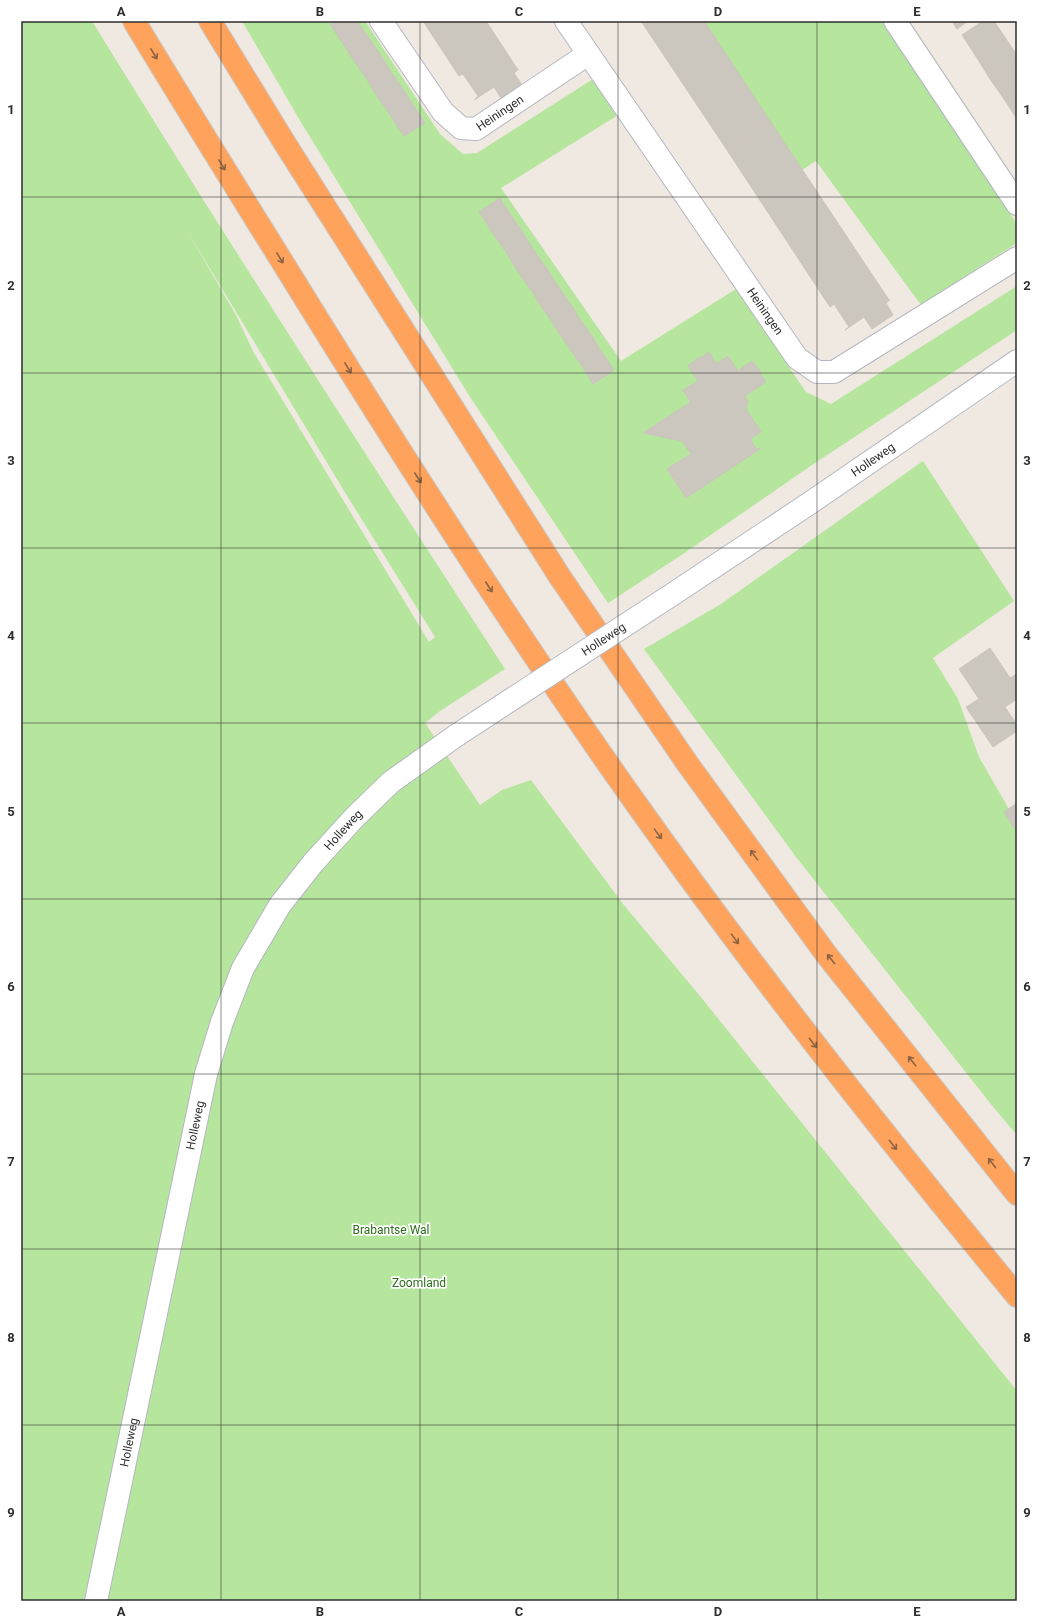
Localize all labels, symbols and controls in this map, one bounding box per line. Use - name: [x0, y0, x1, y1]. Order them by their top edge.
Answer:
- text: A: [117, 4, 126, 19]
- text: B: [316, 4, 324, 19]
- text: C: [515, 4, 524, 19]
- text: D: [714, 4, 722, 19]
- text: E: [913, 4, 921, 19]
- one-way arrow: [150, 48, 158, 60]
- street label: Heiningen: [474, 92, 526, 134]
- text: 1: [7, 102, 15, 117]
- text: 1: [1023, 102, 1031, 117]
- one-way arrow: [218, 159, 226, 170]
- one-way arrow: [275, 252, 284, 263]
- text: 2: [7, 278, 15, 293]
- text: 2: [1023, 278, 1031, 293]
- street label: Heiningen: [744, 285, 786, 337]
- one-way arrow: [345, 362, 353, 374]
- street label: Holleweg: [849, 440, 898, 480]
- text: 3: [7, 453, 15, 468]
- text: 3: [1023, 453, 1031, 468]
- one-way arrow: [414, 472, 422, 483]
- one-way arrow: [485, 581, 493, 593]
- street label: Holleweg: [579, 620, 628, 659]
- text: 4: [7, 628, 15, 643]
- text: 4: [1023, 628, 1031, 643]
- text: 5: [7, 804, 15, 819]
- text: 5: [1023, 804, 1031, 819]
- street label: Holleweg: [321, 807, 365, 853]
- one-way arrow: [654, 828, 662, 839]
- one-way arrow: [750, 849, 758, 860]
- one-way arrow: [731, 933, 739, 944]
- one-way arrow: [827, 954, 835, 965]
- text: 6: [7, 979, 15, 994]
- text: 6: [1023, 979, 1031, 994]
- one-way arrow: [809, 1037, 817, 1048]
- one-way arrow: [907, 1056, 916, 1067]
- street label: Holleweg: [183, 1099, 207, 1151]
- one-way arrow: [889, 1139, 898, 1150]
- text: 7: [7, 1154, 15, 1169]
- text: 7: [1023, 1154, 1031, 1169]
- one-way arrow: [988, 1158, 997, 1169]
- park label: Brabantse Wal: [352, 1223, 430, 1237]
- park label: Zoomland: [392, 1276, 446, 1290]
- text: 8: [7, 1330, 15, 1345]
- text: 8: [1023, 1330, 1031, 1345]
- street label: Holleweg: [117, 1417, 141, 1468]
- text: 9: [7, 1505, 15, 1520]
- text: 9: [1023, 1505, 1031, 1520]
- text: A: [117, 1604, 126, 1619]
- text: B: [316, 1604, 324, 1619]
- text: C: [515, 1604, 524, 1619]
- text: D: [714, 1604, 722, 1619]
- text: E: [913, 1604, 921, 1619]

